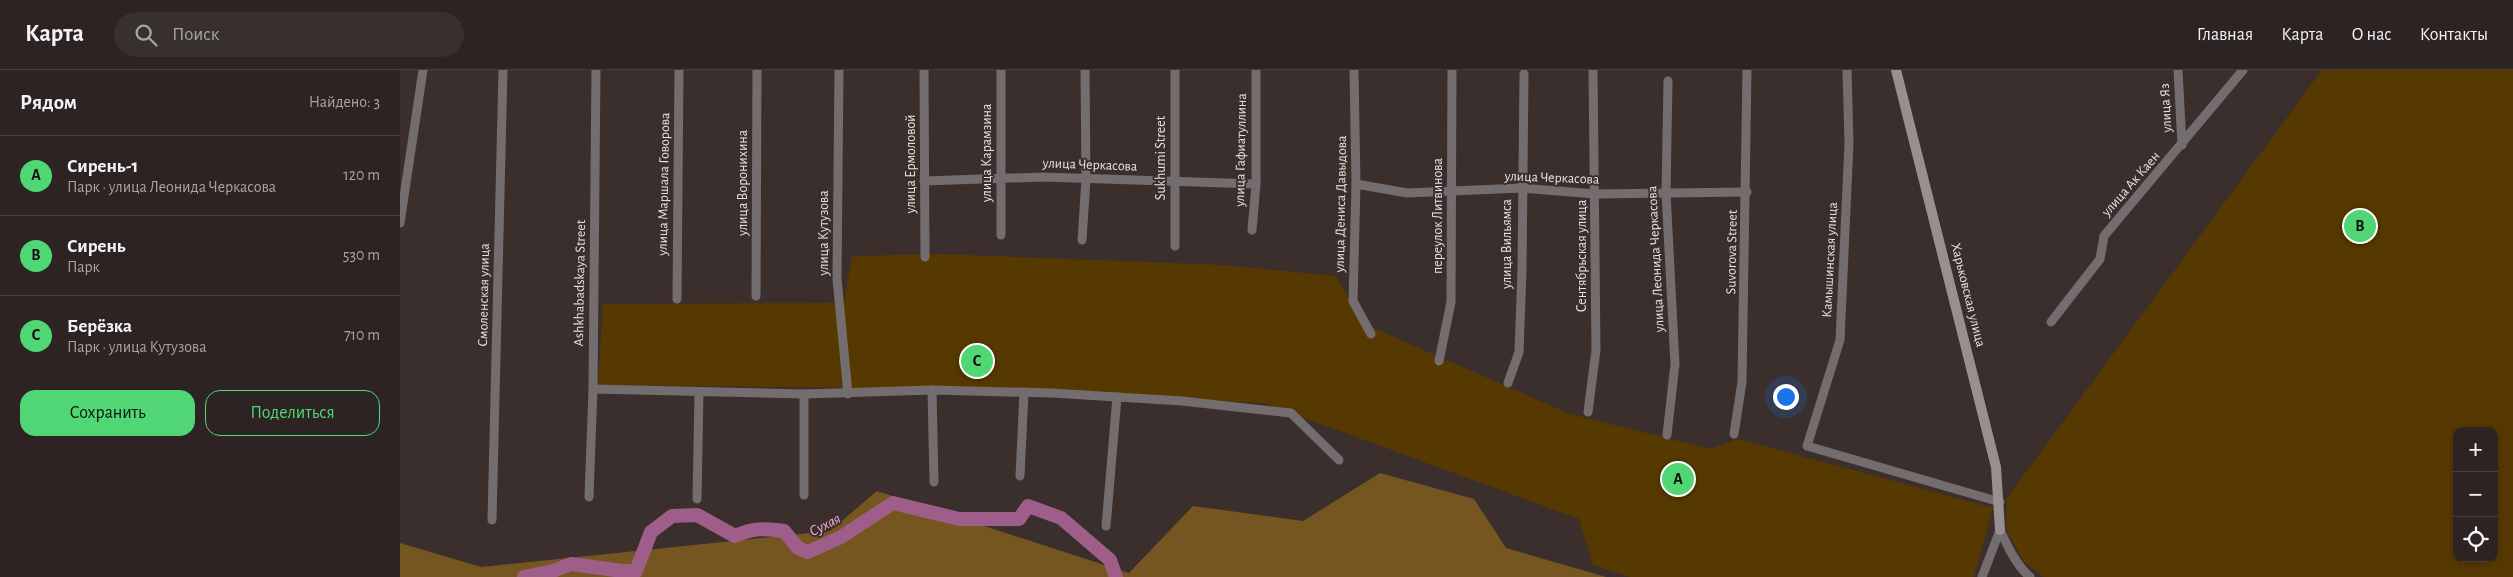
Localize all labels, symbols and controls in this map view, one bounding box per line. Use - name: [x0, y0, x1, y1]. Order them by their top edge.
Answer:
- search box: [114, 12, 464, 57]
- icon: search: [132, 21, 160, 49]
- text: Карта: [25, 22, 84, 46]
- text: Поиск: [172, 25, 219, 44]
- text: Главная: [2197, 26, 2253, 44]
- text: Карта: [2281, 26, 2323, 44]
- text: О нас: [2351, 26, 2392, 44]
- text: Контакты: [2420, 26, 2488, 44]
- street label: улица Яз: [2158, 83, 2174, 134]
- text: Рядом: [20, 92, 77, 113]
- street label: улица Гафиатуллина: [1233, 92, 1249, 208]
- text: Найдено: 3: [309, 94, 380, 110]
- street label: улица Карамзина: [980, 103, 994, 203]
- street label: улица Маршала Говорова: [656, 112, 672, 257]
- street label: улица Ермоловой: [904, 115, 918, 214]
- street label: Sukhumi Street: [1154, 115, 1168, 200]
- street label: улица Воронихина: [736, 129, 750, 237]
- street label: улица Дениса Давыдова: [1333, 135, 1349, 274]
- street label: улица Ак Каен: [2099, 149, 2163, 220]
- street label: улица Черкасова: [1041, 156, 1138, 174]
- text: Сирень-1: [67, 157, 138, 176]
- street label: переулок Литвинова: [1431, 157, 1445, 274]
- text: A: [31, 167, 41, 183]
- text: 120 m: [343, 167, 380, 183]
- street label: улица Черкасова: [1503, 169, 1600, 187]
- text: Парк · улица Леонида Черкасова: [67, 179, 276, 195]
- street label: улица Леонида Черкасова: [1645, 185, 1667, 333]
- street label: улица Кутузова: [817, 190, 831, 277]
- street label: улица Вильямса: [1500, 198, 1514, 290]
- street label: Сентябрьская улица: [1575, 199, 1589, 312]
- street label: Камышинская улица: [1820, 201, 1840, 318]
- pin: B: [2344, 207, 2376, 245]
- street label: Suvorova Street: [1724, 209, 1740, 294]
- street label: Ashkhabadskaya Street: [572, 219, 588, 346]
- text: Сирень: [67, 237, 126, 256]
- street label: Харьковская улица: [1948, 241, 1988, 349]
- street label: Смоленская улица: [476, 243, 492, 347]
- text: B: [31, 247, 41, 263]
- text: 530 m: [343, 247, 380, 263]
- text: Парк: [67, 259, 100, 275]
- text: Берёзка: [67, 317, 132, 336]
- text: C: [32, 327, 40, 343]
- text: 710 m: [344, 327, 380, 343]
- text: Парк · улица Кутузова: [67, 339, 207, 355]
- pin: C: [961, 342, 993, 380]
- your location: [1773, 384, 1799, 410]
- button: Сохранить: [20, 390, 195, 436]
- button: Поделиться: [205, 390, 380, 436]
- map controls: [2453, 427, 2498, 562]
- button: +: [2453, 427, 2498, 472]
- pin: A: [1662, 460, 1694, 498]
- button: −: [2453, 472, 2498, 517]
- water label: Сухая: [807, 511, 843, 539]
- button: locate: [2453, 517, 2498, 562]

